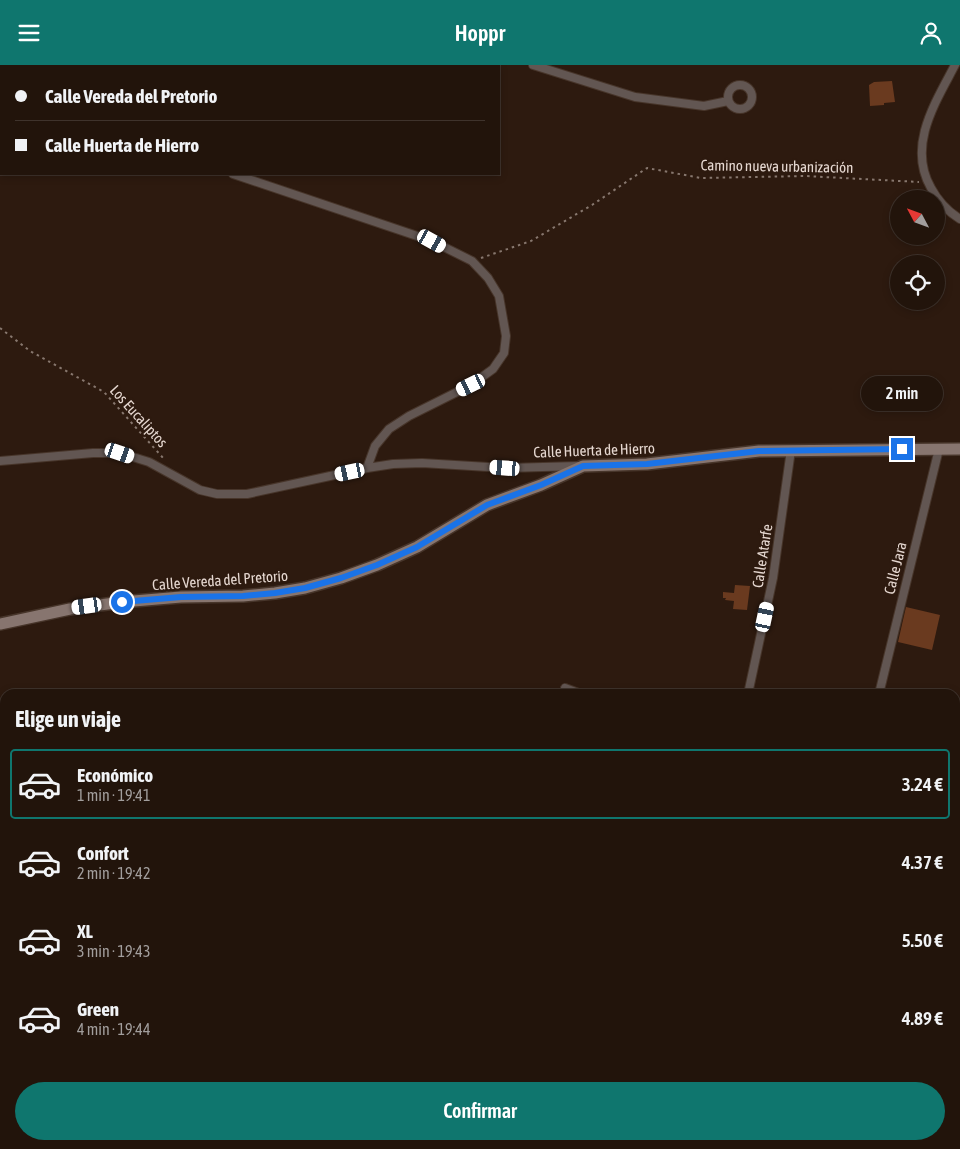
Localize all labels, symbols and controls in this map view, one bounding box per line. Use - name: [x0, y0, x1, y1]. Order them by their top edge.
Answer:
- icon: menu: [15, 19, 43, 47]
- icon: person: [917, 19, 945, 47]
- text: Hoppr: [455, 20, 505, 46]
- text: Calle Vereda del Pretorio: [45, 85, 217, 107]
- text: Calle Huerta de Hierro: [45, 134, 199, 156]
- street label: Camino nueva urbanización: [700, 156, 854, 176]
- north arrow: [890, 190, 945, 245]
- map controls: [890, 190, 945, 310]
- car: [415, 227, 448, 255]
- button: locate: [890, 255, 945, 310]
- car: [454, 372, 487, 398]
- callout: 2 min: [861, 377, 943, 411]
- street label: Los Eucaliptos: [107, 382, 171, 450]
- text: 2 min: [886, 384, 918, 402]
- route end: [891, 438, 913, 460]
- street label: Calle Huerta de Hierro: [533, 439, 655, 461]
- car: [103, 441, 136, 465]
- car: [489, 459, 520, 477]
- car: [333, 462, 366, 482]
- street label: Calle Atarfe: [749, 523, 775, 589]
- street label: Calle Jara: [880, 540, 910, 596]
- street label: Calle Vereda del Pretorio: [152, 567, 288, 593]
- route start: [111, 591, 133, 613]
- car: [71, 596, 102, 616]
- car: [754, 601, 775, 633]
- text: Elige un viaje: [15, 706, 121, 732]
- icon: car: [17, 762, 62, 807]
- text: Económico: [77, 764, 153, 786]
- text: 3.24 €: [902, 773, 943, 795]
- text: 1 min · 19:41: [77, 786, 150, 804]
- icon: car: [17, 840, 62, 885]
- text: Confort: [77, 842, 129, 864]
- text: 4.37 €: [902, 851, 943, 873]
- text: 2 min · 19:42: [77, 864, 150, 882]
- icon: car: [17, 918, 62, 963]
- text: XL: [77, 920, 93, 942]
- text: 5.50 €: [902, 929, 943, 951]
- text: 3 min · 19:43: [77, 942, 150, 960]
- icon: car: [17, 996, 62, 1041]
- text: Green: [77, 998, 119, 1020]
- text: 4.89 €: [902, 1007, 943, 1029]
- text: 4 min · 19:44: [77, 1020, 150, 1038]
- button: Confirmar: [15, 1082, 945, 1140]

